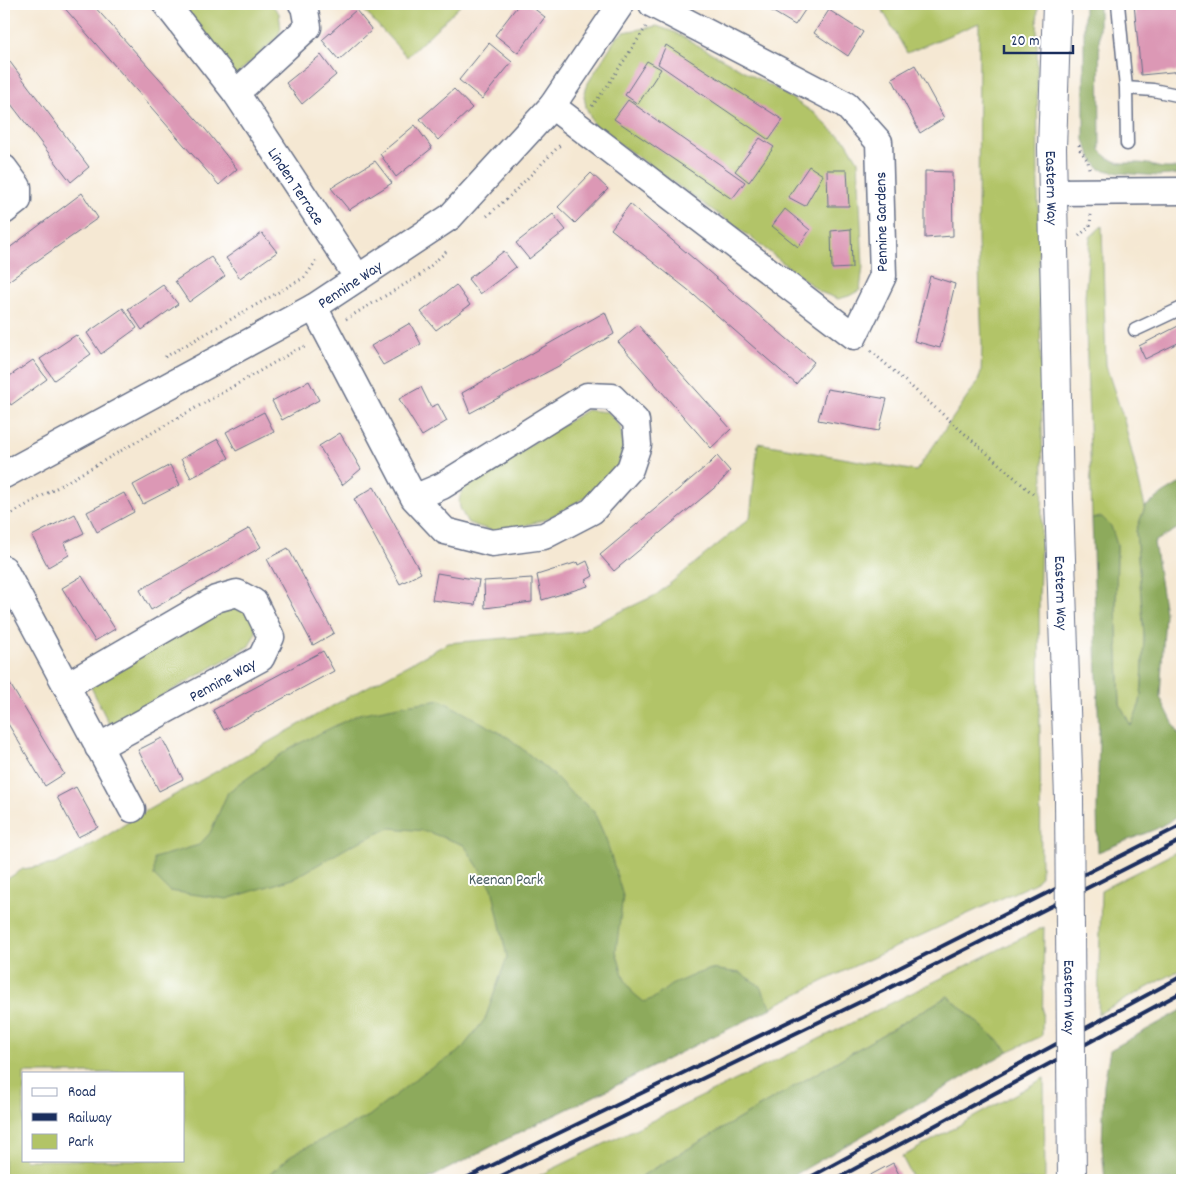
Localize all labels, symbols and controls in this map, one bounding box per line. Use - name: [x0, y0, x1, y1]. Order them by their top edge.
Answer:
- scale bar: [1004, 22, 1072, 54]
- text: 20 m: [1011, 31, 1039, 53]
- street label: Linden Terrace: [261, 143, 329, 230]
- street label: Eastern Way: [1038, 150, 1063, 226]
- street label: Pennine Gardens: [870, 171, 895, 272]
- street label: Pennine Way: [314, 256, 388, 316]
- street label: Eastern Way: [1047, 555, 1072, 631]
- street label: Pennine Way: [186, 653, 261, 709]
- park label: Keenan Park: [469, 869, 543, 892]
- street label: Eastern Way: [1056, 960, 1080, 1035]
- legend: [22, 1072, 185, 1162]
- text: Road: [68, 1082, 96, 1104]
- text: Railway: [68, 1108, 112, 1130]
- text: Park: [68, 1132, 94, 1154]

